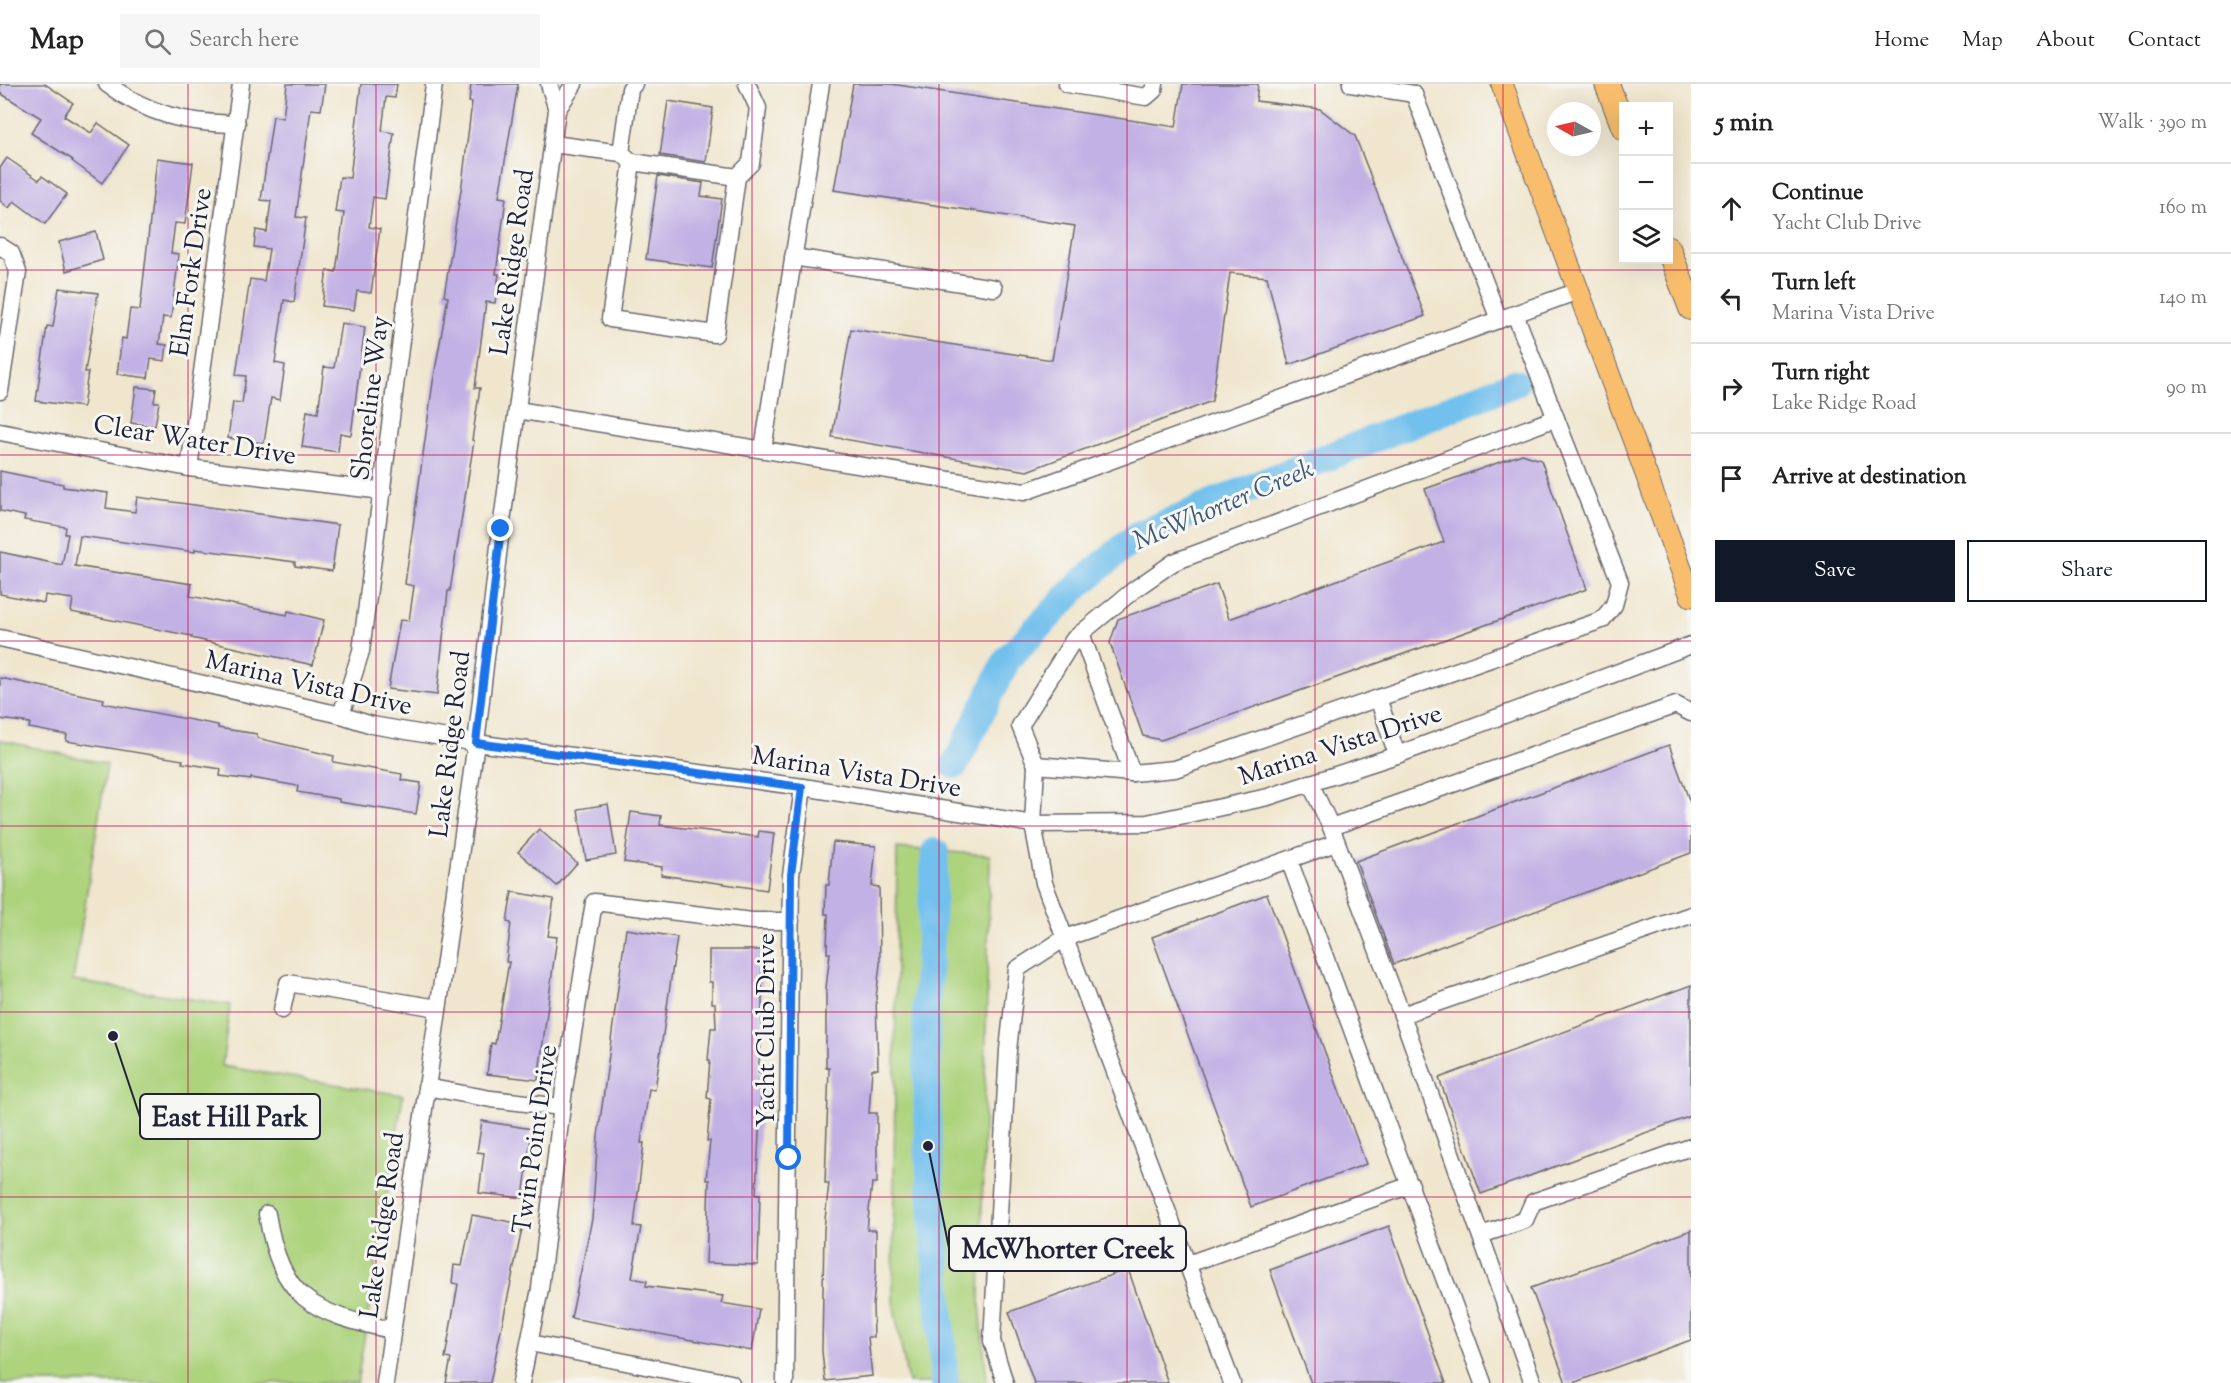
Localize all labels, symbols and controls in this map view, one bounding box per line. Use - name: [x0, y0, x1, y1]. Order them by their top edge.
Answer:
- search box: [120, 14, 540, 68]
- text: Map: [30, 21, 84, 61]
- icon: search: [141, 25, 174, 58]
- text: Search here: [189, 25, 299, 57]
- text: Home: [1874, 26, 1929, 56]
- text: Map: [1962, 26, 2003, 56]
- text: About: [2036, 26, 2095, 56]
- text: Contact: [2128, 26, 2201, 56]
- north arrow: [1547, 102, 1601, 156]
- map controls: [1619, 102, 1673, 264]
- button: +: [1619, 102, 1673, 156]
- text: 5 min: [1715, 105, 1774, 142]
- text: Walk · 390 m: [2098, 109, 2207, 138]
- button: −: [1619, 156, 1673, 210]
- street label: Lake Ridge Road: [482, 166, 545, 358]
- text: Continue: [1772, 178, 1863, 210]
- street label: Elm Fork Drive: [162, 186, 223, 359]
- icon: ahead: [1715, 192, 1748, 225]
- text: 160 m: [2159, 194, 2207, 223]
- button: layers: [1619, 210, 1673, 264]
- text: Yacht Club Drive: [1772, 210, 1922, 239]
- text: Turn left: [1772, 268, 1855, 300]
- icon: left: [1715, 282, 1748, 315]
- text: 140 m: [2159, 284, 2207, 313]
- text: Marina Vista Drive: [1772, 300, 1935, 329]
- street label: Shoreline Way: [343, 314, 400, 483]
- text: Turn right: [1772, 358, 1869, 390]
- icon: right: [1715, 372, 1748, 405]
- text: 90 m: [2166, 374, 2207, 403]
- text: Lake Ridge Road: [1772, 390, 1917, 419]
- street label: Clear Water Drive: [91, 407, 299, 476]
- water label: McWhorter Creek: [1128, 451, 1320, 562]
- icon: arrive: [1715, 462, 1748, 495]
- text: Arrive at destination: [1772, 462, 1967, 494]
- route end: [487, 515, 513, 541]
- button: Save: [1715, 540, 1955, 602]
- button: Share: [1967, 540, 2207, 602]
- street label: Marina Vista Drive: [201, 643, 416, 726]
- street label: Lake Ridge Road: [422, 648, 481, 840]
- street label: Marina Vista Drive: [1234, 696, 1447, 797]
- street label: Marina Vista Drive: [749, 739, 964, 808]
- street label: Yacht Club Drive: [749, 933, 786, 1127]
- street label: Twin Point Drive: [505, 1042, 568, 1236]
- callout: East Hill Park: [140, 1094, 320, 1139]
- text: East Hill Park: [152, 1100, 308, 1139]
- street label: Lake Ridge Road: [352, 1129, 415, 1321]
- route start: [775, 1144, 801, 1170]
- callout: McWhorter Creek: [949, 1226, 1186, 1271]
- text: McWhorter Creek: [962, 1232, 1175, 1271]

